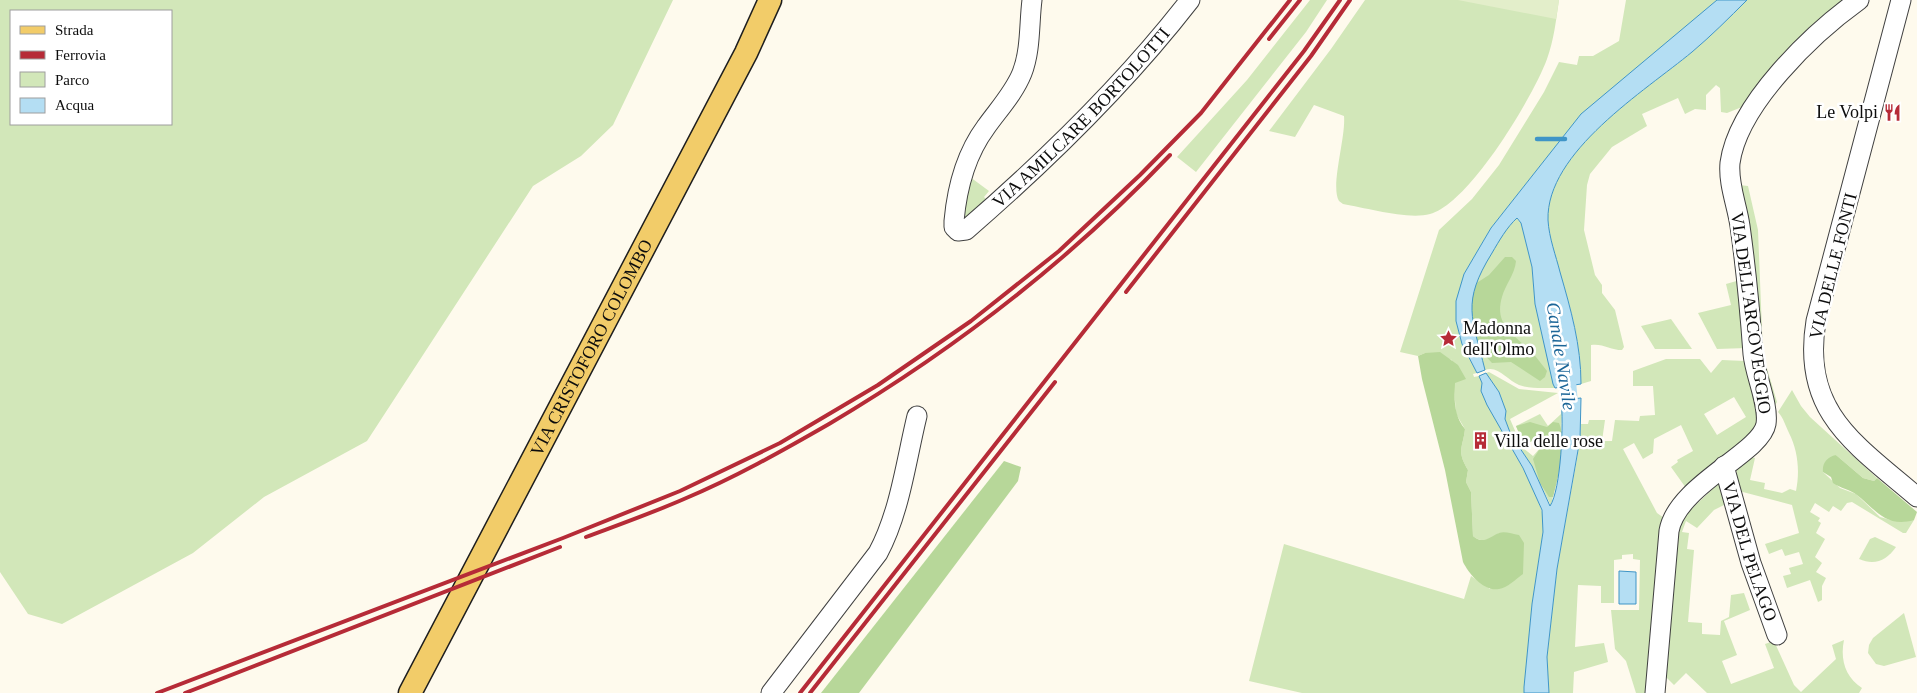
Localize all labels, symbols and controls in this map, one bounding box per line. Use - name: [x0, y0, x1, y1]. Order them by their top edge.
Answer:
- legend: [10, 10, 172, 125]
- text: Strada: [55, 22, 94, 38]
- street label: VIA AMILCARE BORTOLOTTI: [988, 24, 1174, 212]
- text: Ferrovia: [55, 47, 106, 63]
- text: Parco: [55, 72, 89, 88]
- text: Acqua: [55, 97, 94, 113]
- place label: Le Volpi: [1816, 102, 1878, 122]
- restaurant icon: Le Volpi: [1882, 102, 1902, 122]
- street label: VIA DELLE FONTI: [1805, 191, 1861, 341]
- street label: VIA DELL'ARCOVEGGIO: [1727, 211, 1775, 415]
- street label: VIA CRISTOFORO COLOMBO: [526, 236, 656, 459]
- water label: Canale Navile: [1543, 300, 1580, 412]
- place label: Madonna dell'Olmo: [1463, 318, 1534, 359]
- place icon: Madonna dell'Olmo: [1439, 328, 1459, 348]
- building icon: Villa delle rose: [1470, 431, 1490, 451]
- place label: Villa delle rose: [1494, 431, 1603, 451]
- street label: VIA DEL PELAGO: [1719, 479, 1781, 624]

